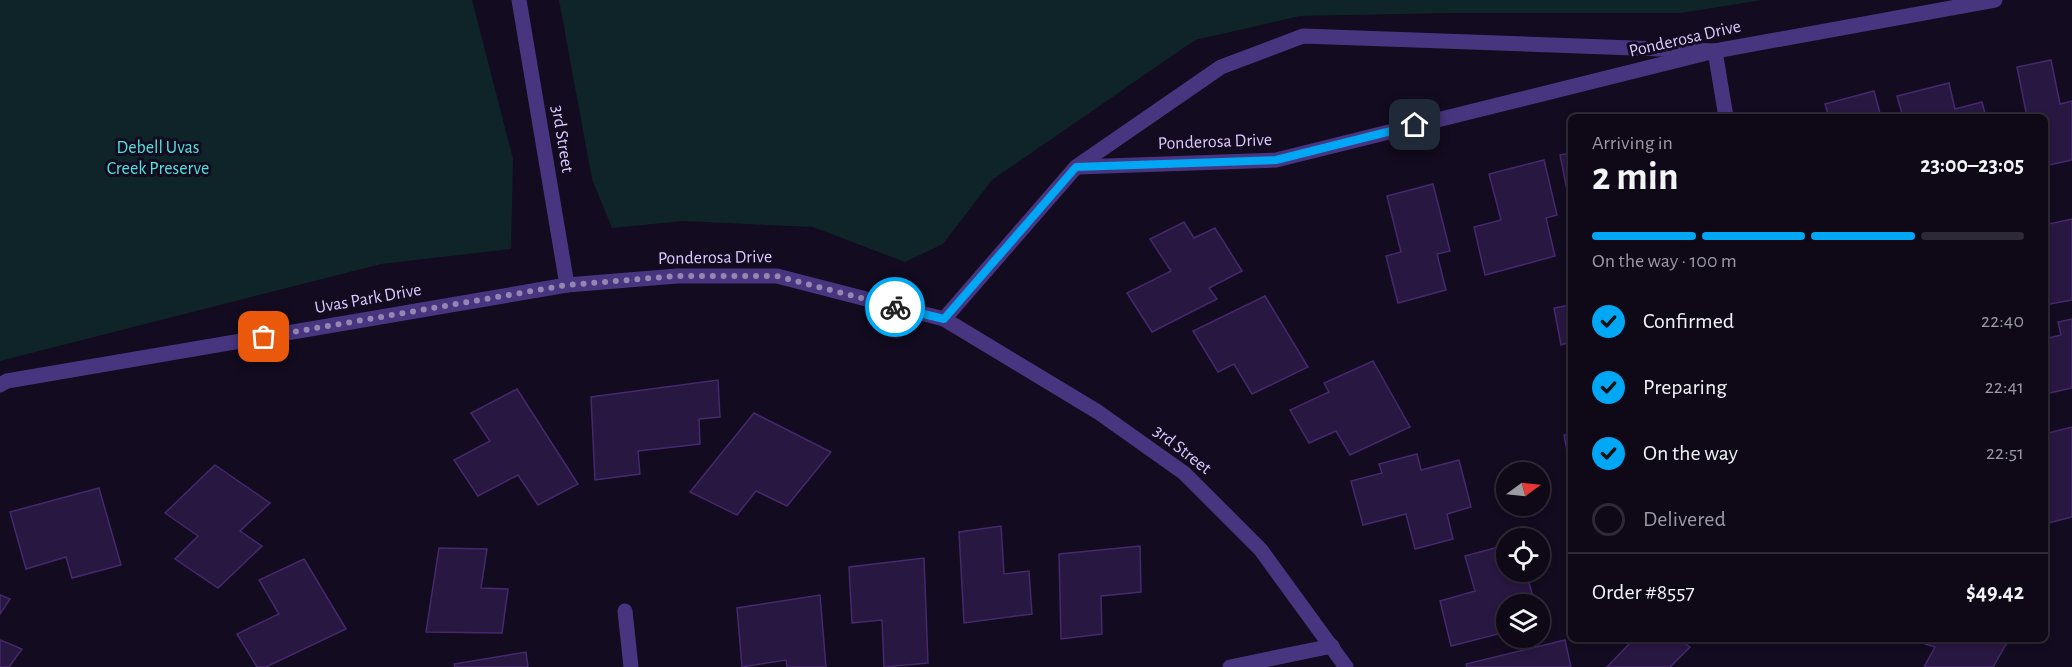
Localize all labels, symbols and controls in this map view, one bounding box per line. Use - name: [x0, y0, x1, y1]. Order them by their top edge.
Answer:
- street label: Ponderosa Drive: [1627, 17, 1743, 61]
- pin: [1389, 99, 1440, 150]
- street label: 3rd Street: [548, 104, 576, 174]
- icon: home: [1398, 108, 1431, 141]
- street label: Ponderosa Drive: [1158, 131, 1272, 153]
- text: Arriving in: [1592, 133, 1673, 153]
- park label: Debell Uvas Creek Preserve: [107, 139, 209, 178]
- text: 23:00–23:05: [1920, 154, 2024, 176]
- text: 2 min: [1592, 158, 1679, 197]
- street label: Ponderosa Drive: [658, 248, 772, 268]
- text: On the way · 100 m: [1592, 251, 1737, 271]
- courier: [865, 277, 925, 337]
- street label: Uvas Park Drive: [313, 281, 423, 317]
- icon: bike: [879, 291, 912, 324]
- icon: check: [1592, 305, 1625, 338]
- text: Confirmed: [1643, 310, 1734, 332]
- pin: [238, 311, 289, 362]
- text: 22:40: [1981, 311, 2024, 331]
- icon: bag: [247, 320, 280, 353]
- icon: check: [1592, 371, 1625, 404]
- text: Preparing: [1643, 376, 1727, 398]
- text: 22:41: [1985, 377, 2024, 397]
- street label: 3rd Street: [1150, 422, 1214, 478]
- icon: check: [1592, 437, 1625, 470]
- text: On the way: [1643, 442, 1738, 464]
- text: 22:51: [1986, 443, 2024, 463]
- north arrow: [1496, 462, 1550, 516]
- map controls: [1496, 462, 1550, 648]
- text: Delivered: [1643, 508, 1726, 530]
- button: locate: [1496, 528, 1550, 582]
- text: Order #8557: [1592, 581, 1695, 603]
- text: $49.42: [1966, 581, 2024, 603]
- button: layers: [1496, 594, 1550, 648]

